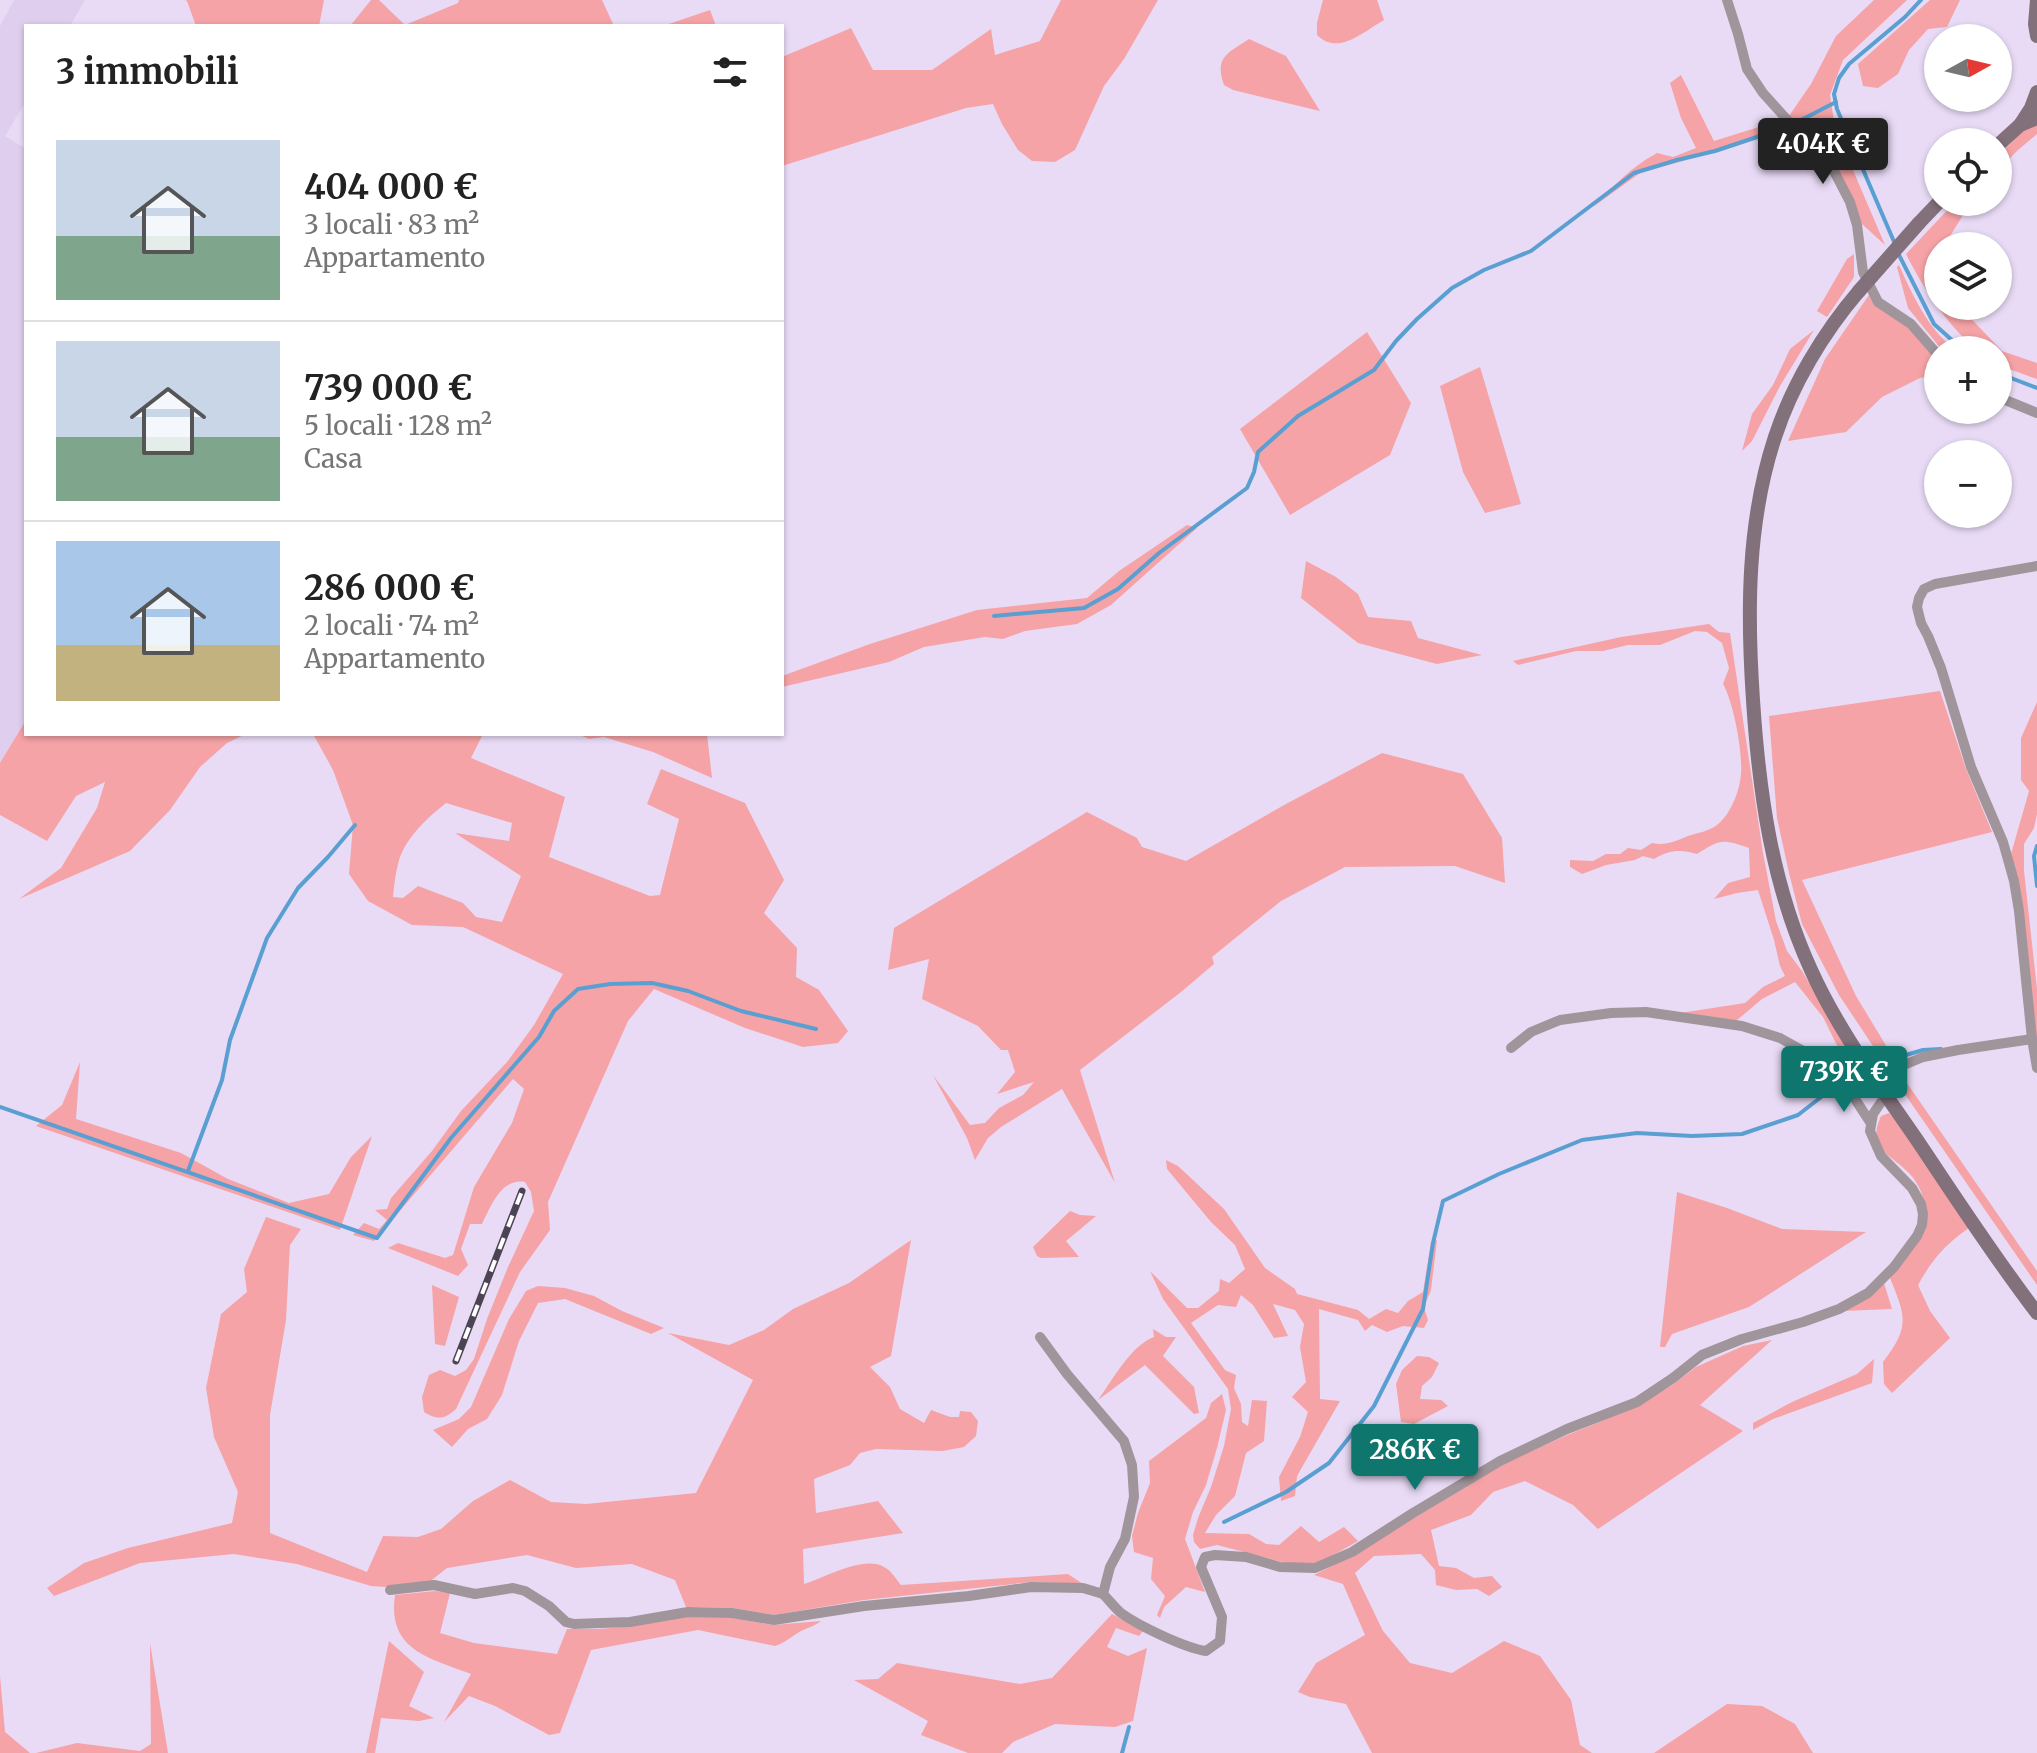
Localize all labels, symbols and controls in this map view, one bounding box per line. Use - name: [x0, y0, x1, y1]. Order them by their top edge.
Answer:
- north arrow: [1924, 24, 2012, 112]
- map controls: [1924, 24, 2012, 528]
- icon: filters: [708, 50, 752, 94]
- text: 3 immobili: [56, 51, 239, 93]
- pin: 404K €: [1758, 118, 1888, 186]
- text: 404K €: [1776, 127, 1870, 160]
- button: locate: [1924, 128, 2012, 216]
- text: 404 000 €: [304, 166, 478, 208]
- icon: home: [120, 172, 216, 268]
- text: 3 locali · 83 m²: [304, 208, 479, 241]
- button: layers: [1924, 232, 2012, 320]
- text: Appartamento: [304, 241, 485, 274]
- button: +: [1924, 336, 2012, 424]
- text: 739 000 €: [304, 367, 473, 409]
- icon: home: [120, 373, 216, 469]
- text: 5 locali · 128 m²: [304, 409, 492, 442]
- button: −: [1924, 440, 2012, 528]
- text: Casa: [304, 442, 362, 475]
- text: 286 000 €: [304, 567, 475, 609]
- icon: home: [120, 573, 216, 669]
- text: 2 locali · 74 m²: [304, 609, 479, 642]
- text: Appartamento: [304, 642, 485, 675]
- pin: 739K €: [1779, 1046, 1909, 1114]
- text: 739K €: [1799, 1055, 1889, 1088]
- pin: 286K €: [1350, 1424, 1480, 1492]
- text: 286K €: [1369, 1433, 1461, 1466]

